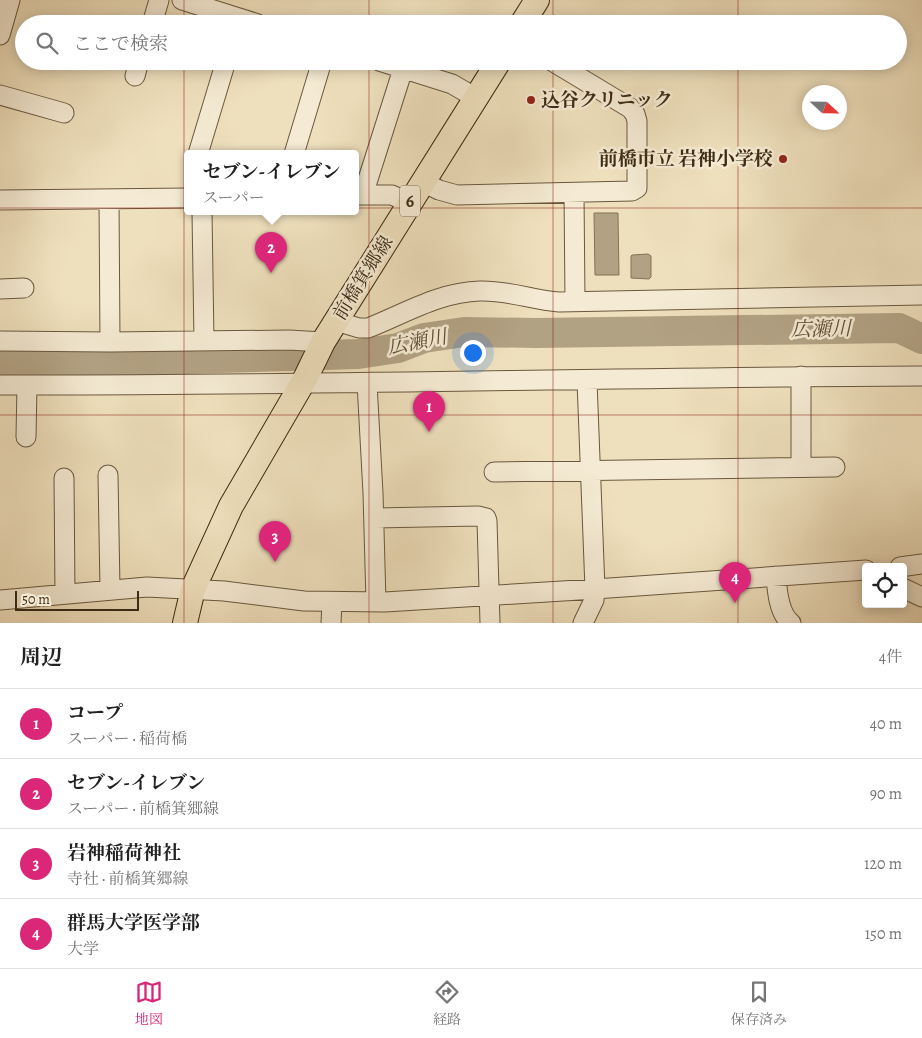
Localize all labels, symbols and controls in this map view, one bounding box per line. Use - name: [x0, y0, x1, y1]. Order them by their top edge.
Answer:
- search box: [15, 15, 907, 70]
- icon: search: [33, 29, 61, 57]
- text: ここで検索: [73, 31, 168, 57]
- north arrow: [802, 85, 847, 130]
- place label: 込谷クリニック: [541, 87, 673, 113]
- marker: 込谷クリニック: [525, 94, 537, 106]
- place label: 前橋市立 岩神小学校: [599, 146, 773, 172]
- popup: [184, 150, 359, 215]
- marker: 前橋市立 岩神小学校: [777, 153, 789, 165]
- text: セブン-イレブン: [202, 159, 341, 185]
- road number: 6: [400, 186, 420, 217]
- text: スーパー: [202, 187, 265, 209]
- street label: 前橋箕郷線: [327, 231, 399, 325]
- pin: 2: [255, 232, 287, 273]
- water label: 広瀬川: [791, 315, 853, 343]
- water label: 広瀬川: [385, 323, 451, 361]
- your location: [460, 340, 486, 366]
- pin: 1: [413, 391, 445, 432]
- pin: 3: [259, 521, 291, 562]
- pin: 4: [719, 562, 751, 603]
- map controls: [862, 563, 907, 608]
- button: locate: [862, 563, 907, 608]
- scale bar: [15, 588, 139, 611]
- text: 50 m: [22, 590, 50, 609]
- text: 周辺: [20, 643, 62, 671]
- text: 4件: [879, 646, 902, 668]
- text: コープ: [67, 700, 123, 726]
- text: 1: [33, 713, 39, 735]
- text: 40 m: [870, 713, 902, 735]
- text: スーパー · 稲荷橋: [67, 728, 187, 750]
- text: セブン-イレブン: [67, 770, 205, 796]
- text: 2: [32, 783, 40, 805]
- text: 90 m: [870, 783, 902, 805]
- text: スーパー · 前橋箕郷線: [67, 798, 219, 820]
- text: 岩神稲荷神社: [67, 840, 181, 866]
- text: 3: [33, 853, 39, 875]
- text: 120 m: [864, 853, 902, 875]
- text: 寺社 · 前橋箕郷線: [67, 868, 189, 890]
- text: 群馬大学医学部: [67, 910, 200, 936]
- text: 4: [32, 923, 40, 945]
- text: 150 m: [865, 923, 902, 945]
- text: 大学: [67, 938, 99, 960]
- tab: 地図: [135, 978, 163, 1029]
- tab: 経路: [433, 978, 461, 1029]
- tab: 保存済み: [731, 978, 787, 1029]

